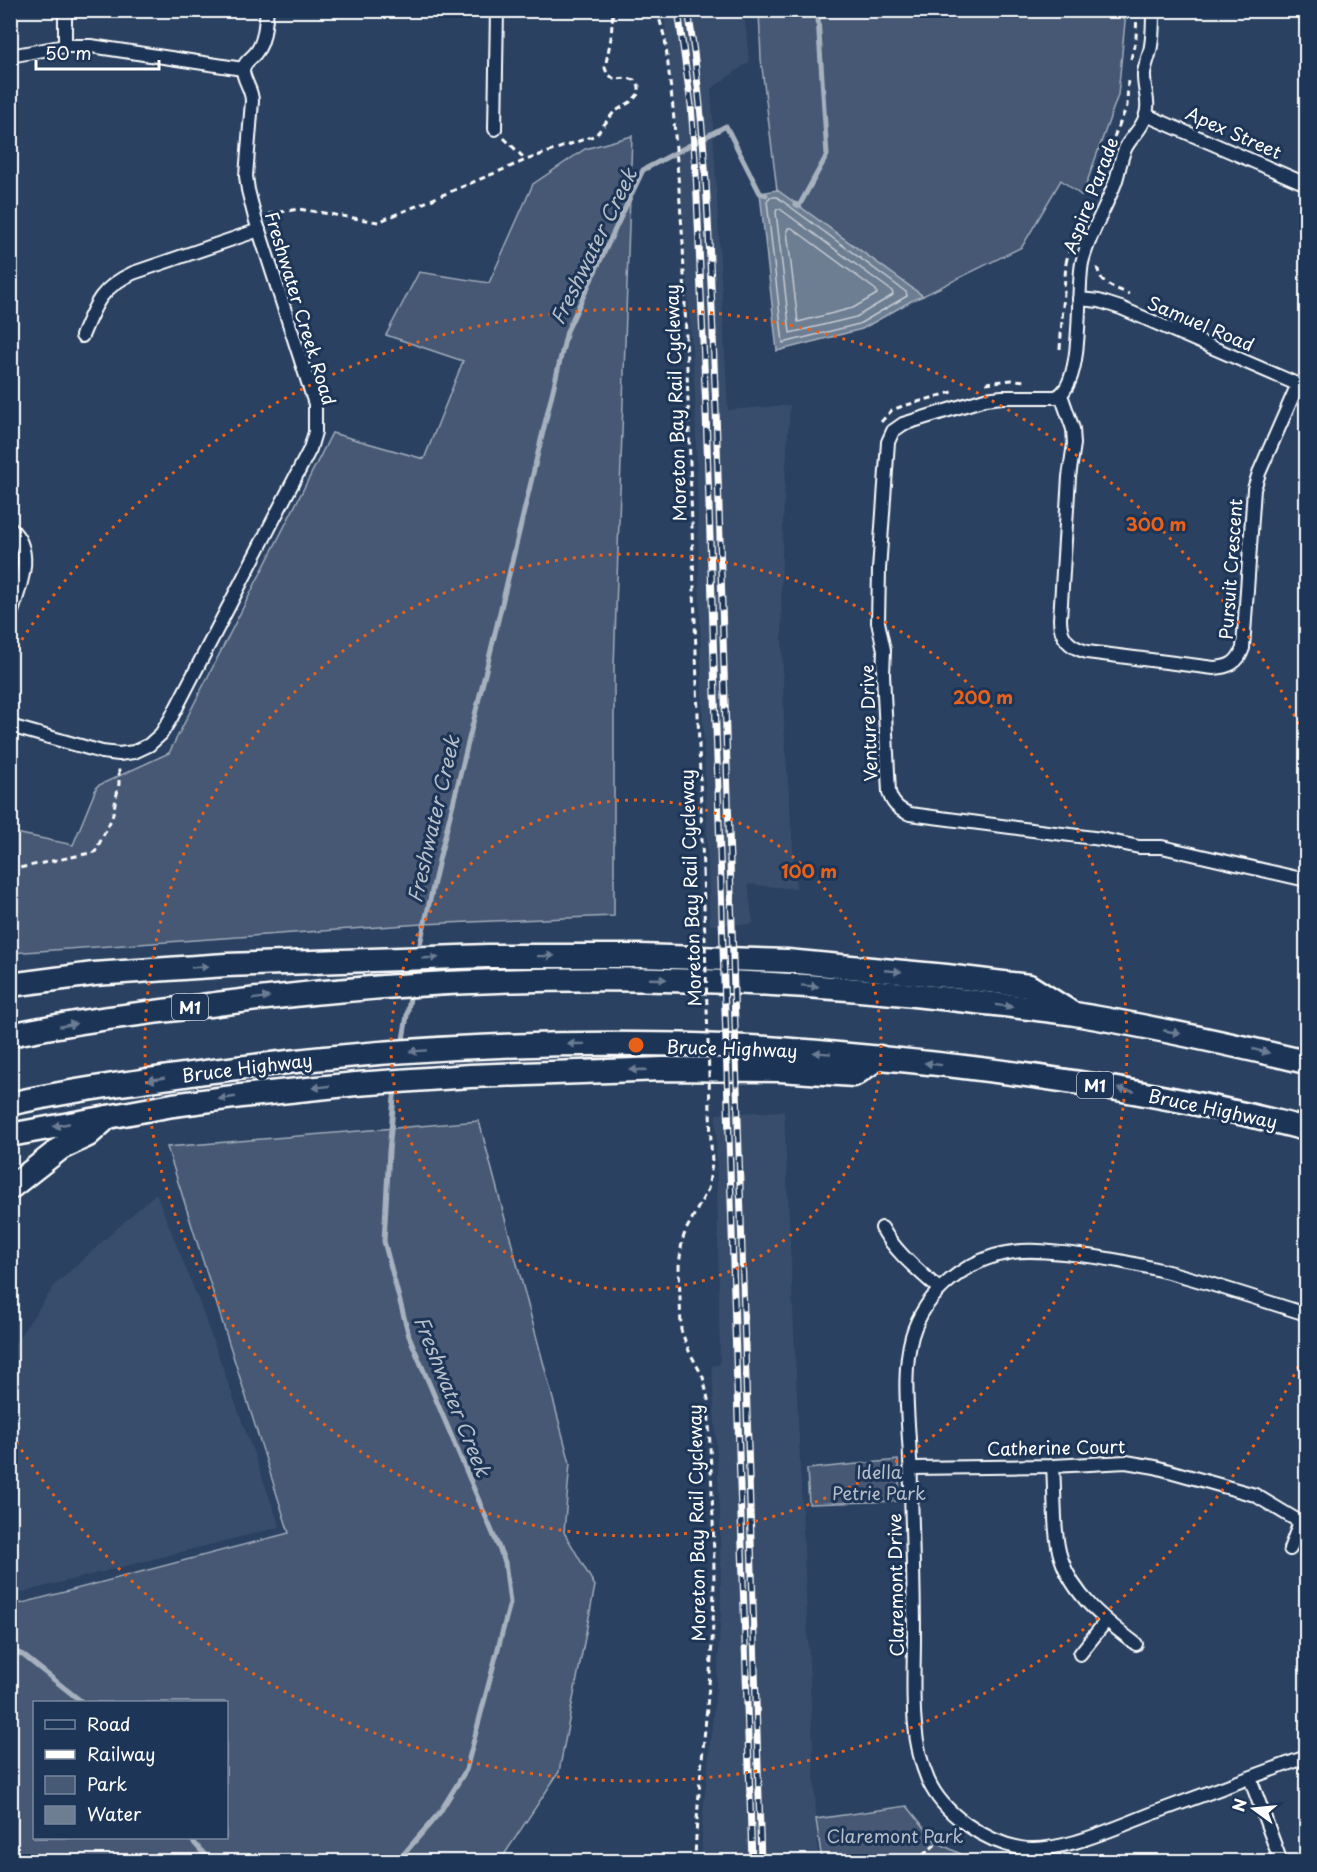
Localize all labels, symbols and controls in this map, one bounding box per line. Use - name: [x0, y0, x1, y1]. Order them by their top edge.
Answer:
- scale bar: [36, 33, 159, 71]
- text: 50 m: [45, 39, 92, 66]
- street label: Apex Street: [1182, 99, 1286, 165]
- street label: Aspire Parade: [1055, 133, 1125, 257]
- water label: Freshwater Creek: [542, 162, 644, 329]
- street label: Freshwater Creek Road: [259, 208, 343, 408]
- street label: Moreton Bay Rail Cycleway: [657, 284, 693, 522]
- street label: Samuel Road: [1143, 288, 1259, 358]
- street label: Pursuit Crescent: [1212, 498, 1248, 640]
- text: 300 m: [1126, 510, 1186, 537]
- street label: Venture Drive: [852, 664, 884, 782]
- text: 200 m: [953, 683, 1013, 710]
- water label: Freshwater Creek: [399, 732, 467, 906]
- street label: Moreton Bay Rail Cycleway: [672, 769, 708, 1007]
- text: 100 m: [781, 857, 837, 884]
- one-way arrow: [537, 951, 556, 961]
- one-way arrow: [421, 953, 440, 963]
- one-way arrow: [190, 962, 209, 971]
- one-way arrow: [884, 966, 903, 976]
- one-way arrow: [648, 975, 667, 984]
- one-way arrow: [801, 981, 820, 990]
- one-way arrow: [252, 993, 271, 1003]
- road number: M1: [172, 994, 208, 1020]
- one-way arrow: [995, 1001, 1014, 1010]
- one-way arrow: [59, 1020, 78, 1029]
- one-way arrow: [1163, 1028, 1182, 1037]
- street label: Bruce Highway: [666, 1032, 798, 1064]
- centre of rings: [626, 1035, 646, 1055]
- one-way arrow: [566, 1040, 585, 1049]
- street label: Bruce Highway: [180, 1046, 314, 1088]
- one-way arrow: [408, 1046, 427, 1055]
- one-way arrow: [1251, 1047, 1270, 1057]
- one-way arrow: [812, 1048, 831, 1058]
- one-way arrow: [924, 1059, 943, 1068]
- one-way arrow: [629, 1066, 648, 1075]
- road number: M1: [1077, 1072, 1113, 1098]
- one-way arrow: [147, 1074, 166, 1083]
- street label: Bruce Highway: [1146, 1081, 1280, 1135]
- one-way arrow: [311, 1082, 330, 1092]
- one-way arrow: [1117, 1086, 1136, 1095]
- one-way arrow: [218, 1093, 237, 1102]
- one-way arrow: [51, 1121, 70, 1130]
- water label: Freshwater Creek: [407, 1311, 499, 1482]
- street label: Moreton Bay Rail Cycleway: [680, 1404, 712, 1642]
- street label: Catherine Court: [987, 1432, 1125, 1462]
- park label: Idella Petrie Park: [832, 1458, 926, 1506]
- street label: Claremont Drive: [880, 1513, 910, 1657]
- legend: [33, 1701, 228, 1839]
- text: Road: [87, 1710, 131, 1737]
- text: Railway: [87, 1740, 155, 1767]
- text: Park: [87, 1770, 127, 1797]
- north arrow: [1224, 1779, 1284, 1839]
- text: N: [1225, 1796, 1252, 1814]
- text: Water: [87, 1800, 142, 1827]
- park label: Claremont Park: [826, 1822, 964, 1849]

